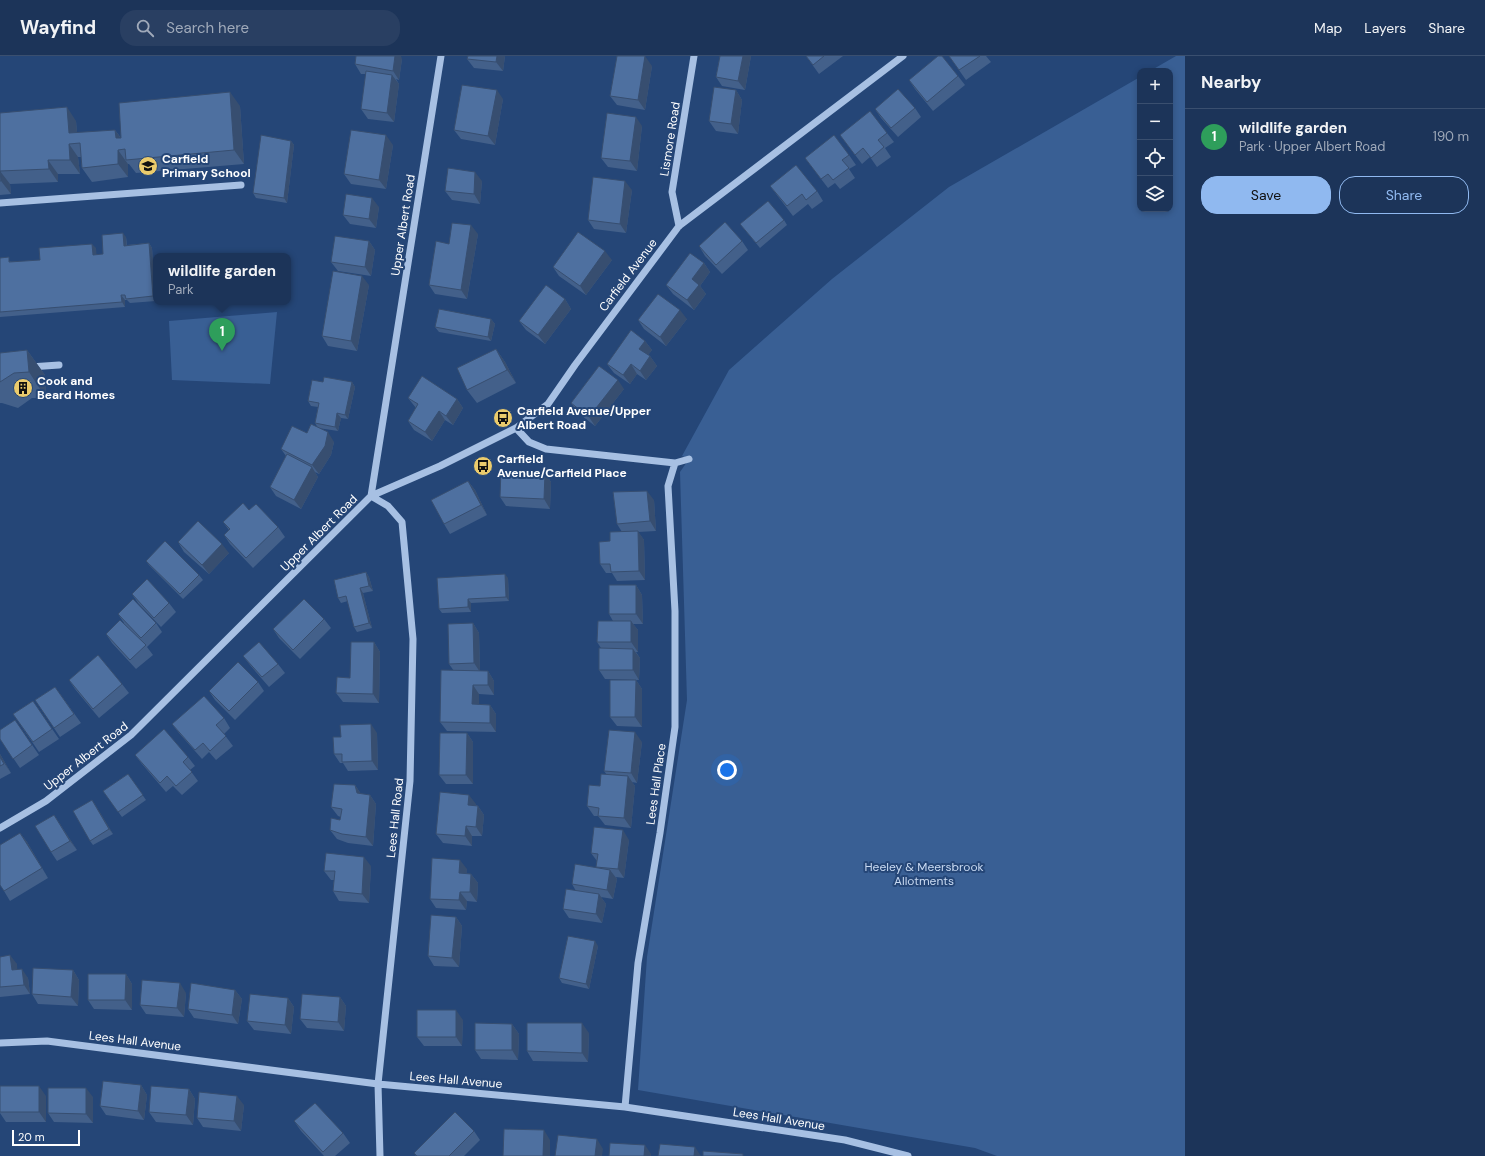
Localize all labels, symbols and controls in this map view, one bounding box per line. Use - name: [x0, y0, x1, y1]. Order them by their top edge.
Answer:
- search box: [120, 10, 400, 46]
- text: Wayfind: [20, 15, 96, 40]
- icon: search: [134, 17, 156, 39]
- text: Search here: [166, 18, 249, 38]
- text: Map: [1314, 19, 1342, 37]
- text: Layers: [1364, 19, 1406, 37]
- text: Share: [1428, 19, 1465, 37]
- map controls: [1137, 68, 1173, 212]
- button: +: [1137, 68, 1173, 104]
- text: Nearby: [1201, 71, 1261, 93]
- street label: Lismore Road: [656, 101, 684, 177]
- button: −: [1137, 104, 1173, 140]
- text: wildlife garden: [1239, 118, 1347, 138]
- text: 1: [1212, 128, 1216, 145]
- text: 190 m: [1433, 128, 1469, 145]
- text: Park · Upper Albert Road: [1239, 138, 1385, 155]
- button: locate: [1137, 140, 1173, 176]
- place label: Carfield Primary School: [162, 151, 251, 181]
- school or university icon: Carfield Primary School: [137, 155, 159, 177]
- street label: Upper Albert Road: [387, 173, 419, 277]
- button: layers: [1137, 176, 1173, 212]
- button: Save: [1201, 176, 1331, 214]
- button: Share: [1339, 176, 1469, 214]
- street label: Carfield Avenue: [595, 235, 661, 315]
- popup: [153, 253, 291, 305]
- text: wildlife garden: [168, 261, 276, 281]
- text: Park: [168, 281, 194, 298]
- pin: 1: [209, 318, 235, 351]
- place label: Cook and Beard Homes: [37, 373, 115, 403]
- building icon: Cook and Beard Homes: [12, 377, 34, 399]
- place label: Carfield Avenue/Upper Albert Road: [517, 403, 651, 433]
- bus stop icon: Carfield Avenue/Upper Albert Road: [492, 407, 514, 429]
- place label: Carfield Avenue/Carfield Place: [497, 451, 627, 481]
- bus stop icon: Carfield Avenue/Carfield Place: [472, 455, 494, 477]
- street label: Upper Albert Road: [277, 491, 361, 575]
- street label: Upper Albert Road: [41, 718, 131, 794]
- street label: Lees Hall Place: [642, 742, 670, 826]
- your location: [717, 760, 737, 780]
- street label: Lees Hall Road: [383, 777, 407, 859]
- park label: Heeley & Meersbrook Allotments: [864, 859, 984, 889]
- street label: Lees Hall Avenue: [88, 1027, 182, 1055]
- street label: Lees Hall Avenue: [409, 1068, 503, 1092]
- street label: Lees Hall Avenue: [732, 1104, 826, 1134]
- scale bar: [12, 1128, 80, 1147]
- text: 20 m: [18, 1130, 44, 1144]

